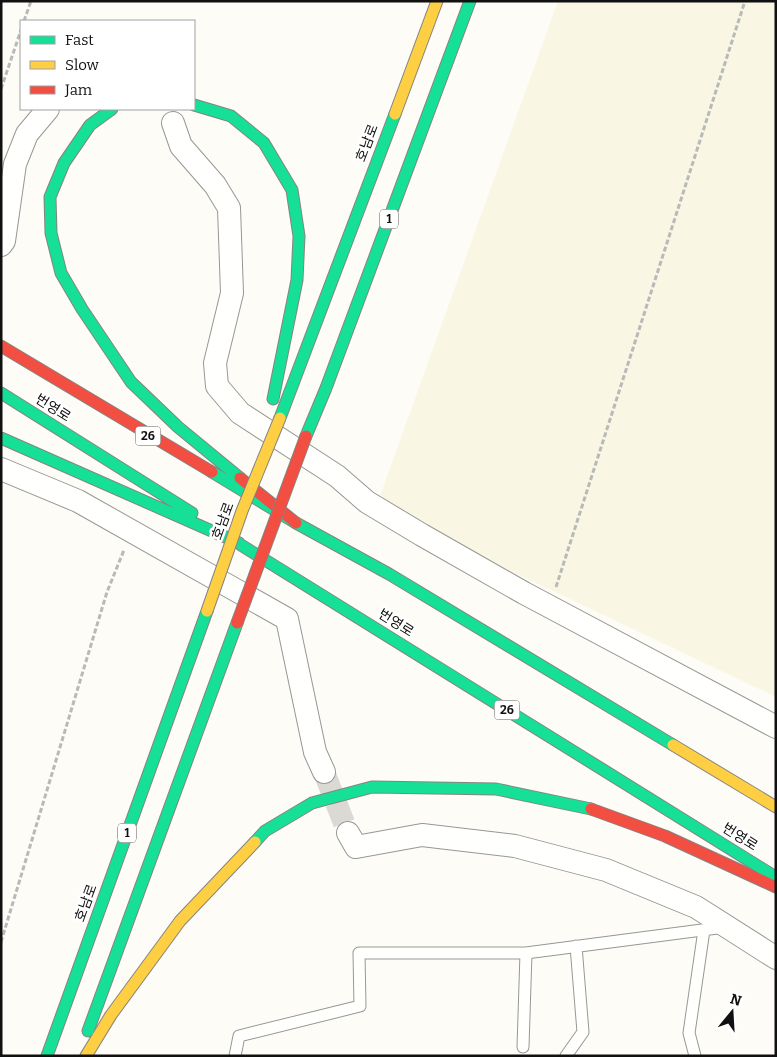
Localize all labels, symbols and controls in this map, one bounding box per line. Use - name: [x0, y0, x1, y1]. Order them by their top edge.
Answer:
- legend: [20, 20, 195, 110]
- text: Fast: [65, 31, 94, 49]
- text: Slow: [65, 56, 100, 74]
- text: Jam: [64, 81, 93, 99]
- street label: 호남로: [352, 122, 382, 164]
- road number: 1: [380, 210, 398, 228]
- street label: 번영로: [32, 391, 74, 426]
- road number: 26: [136, 426, 160, 446]
- street label: 호남로: [208, 500, 238, 542]
- street label: 번영로: [375, 606, 417, 641]
- road number: 26: [494, 700, 520, 720]
- street label: 번영로: [719, 820, 761, 855]
- road number: 1: [118, 824, 136, 842]
- street label: 호남로: [71, 882, 101, 924]
- north arrow: [707, 987, 757, 1037]
- text: N: [728, 990, 744, 1010]

